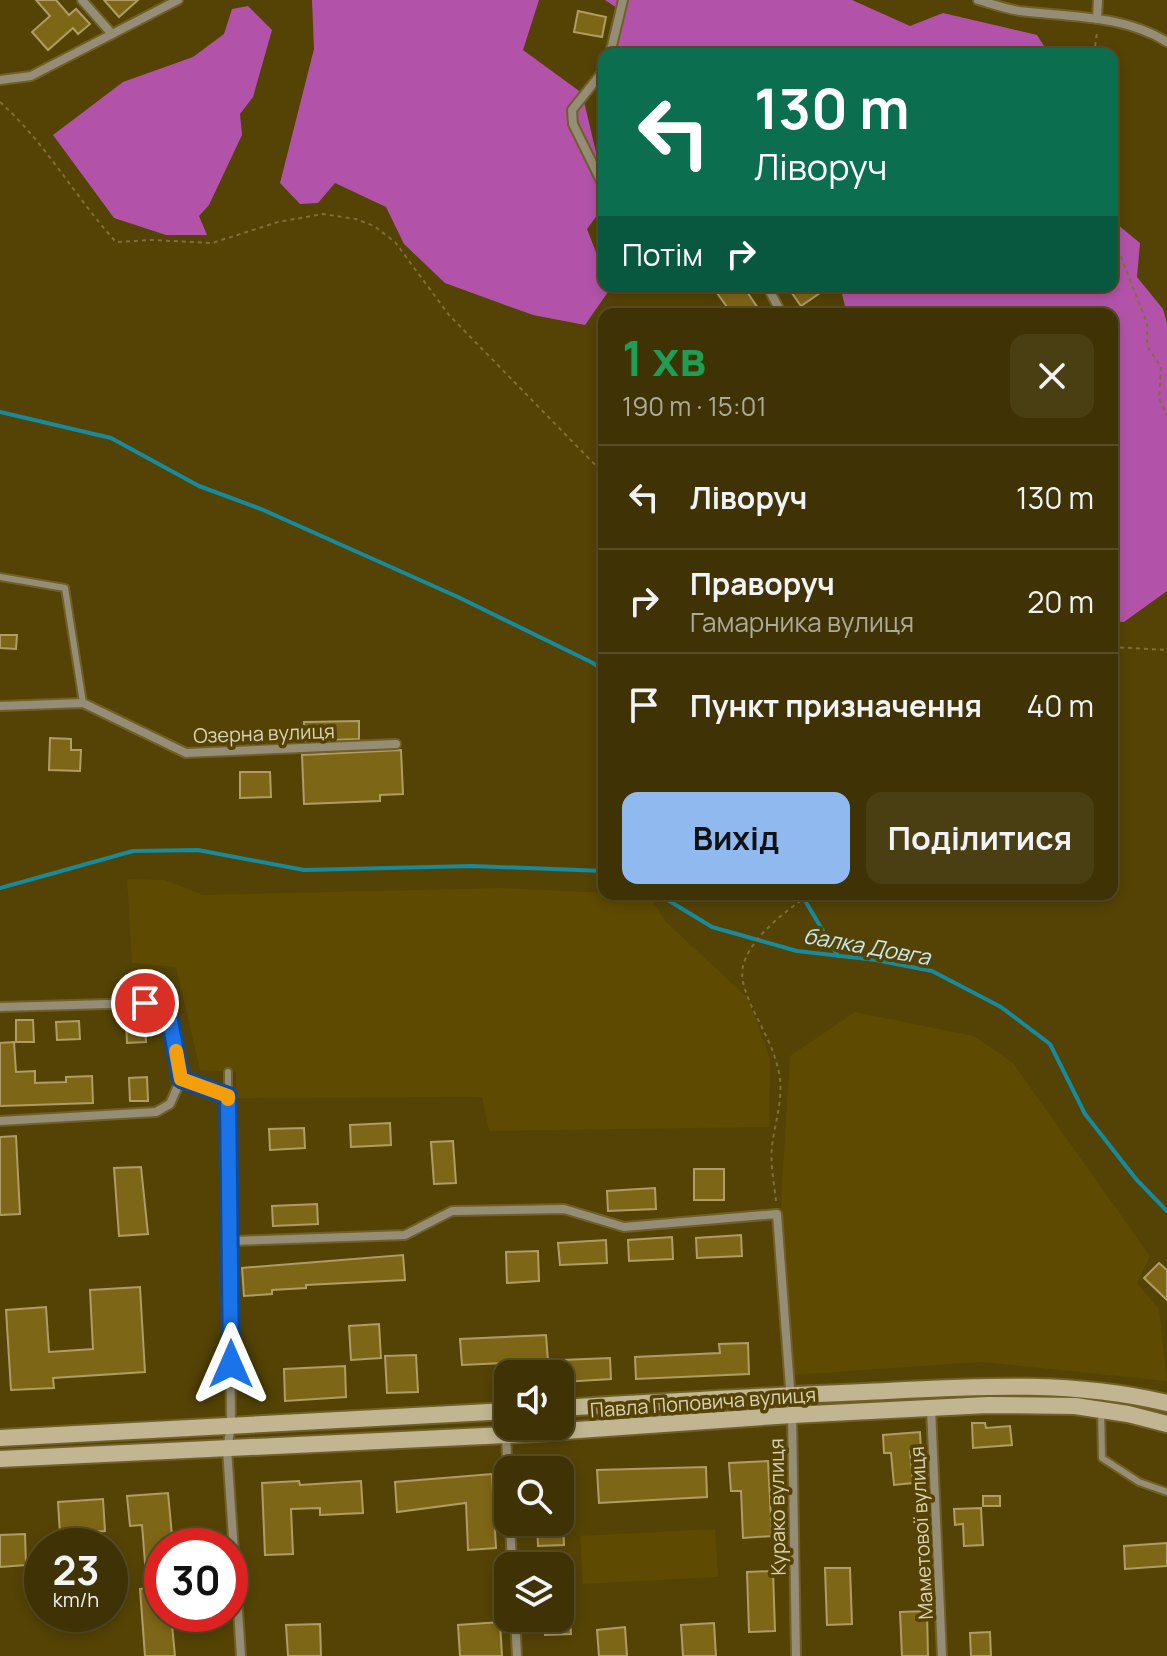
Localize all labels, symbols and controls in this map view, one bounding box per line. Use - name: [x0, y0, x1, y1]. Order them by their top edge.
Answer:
- text: 130 m: [754, 69, 910, 146]
- icon: left: [622, 80, 726, 184]
- text: Ліворуч: [754, 142, 887, 191]
- icon: right: [719, 232, 763, 276]
- text: Потім: [622, 234, 703, 275]
- text: 1 хв: [622, 325, 706, 390]
- button: close: [1010, 334, 1094, 418]
- text: 190 m · 15:01: [622, 388, 767, 424]
- icon: left: [622, 475, 666, 519]
- text: Ліворуч: [690, 477, 807, 518]
- text: 130 m: [1016, 477, 1094, 518]
- text: Праворуч: [690, 563, 835, 604]
- icon: right: [622, 579, 666, 623]
- text: 20 m: [1027, 581, 1094, 622]
- text: Гамарника вулиця: [690, 604, 914, 640]
- icon: arrive: [622, 683, 666, 727]
- text: Пункт призначення: [690, 685, 982, 726]
- text: 40 m: [1027, 685, 1094, 726]
- street label: Озерна вулиця: [193, 717, 335, 749]
- button: Вихід: [622, 792, 850, 884]
- button: Поділитися: [866, 792, 1094, 884]
- water label: балка Довга: [801, 920, 935, 972]
- pin: [111, 969, 179, 1037]
- icon: arrive: [123, 981, 167, 1025]
- position arrow: [189, 1322, 273, 1406]
- map controls: [494, 1360, 574, 1632]
- button: sound: [494, 1360, 574, 1440]
- street label: Павла Поповича вулиця: [589, 1381, 817, 1423]
- street label: Курако вулиця: [762, 1438, 792, 1576]
- street label: Маметової вулиця: [903, 1446, 939, 1620]
- button: search: [494, 1456, 574, 1536]
- speed limit sign: 30: [144, 1528, 248, 1632]
- text: 23: [52, 1542, 100, 1597]
- button: layers: [494, 1552, 574, 1632]
- text: km/h: [53, 1586, 99, 1613]

